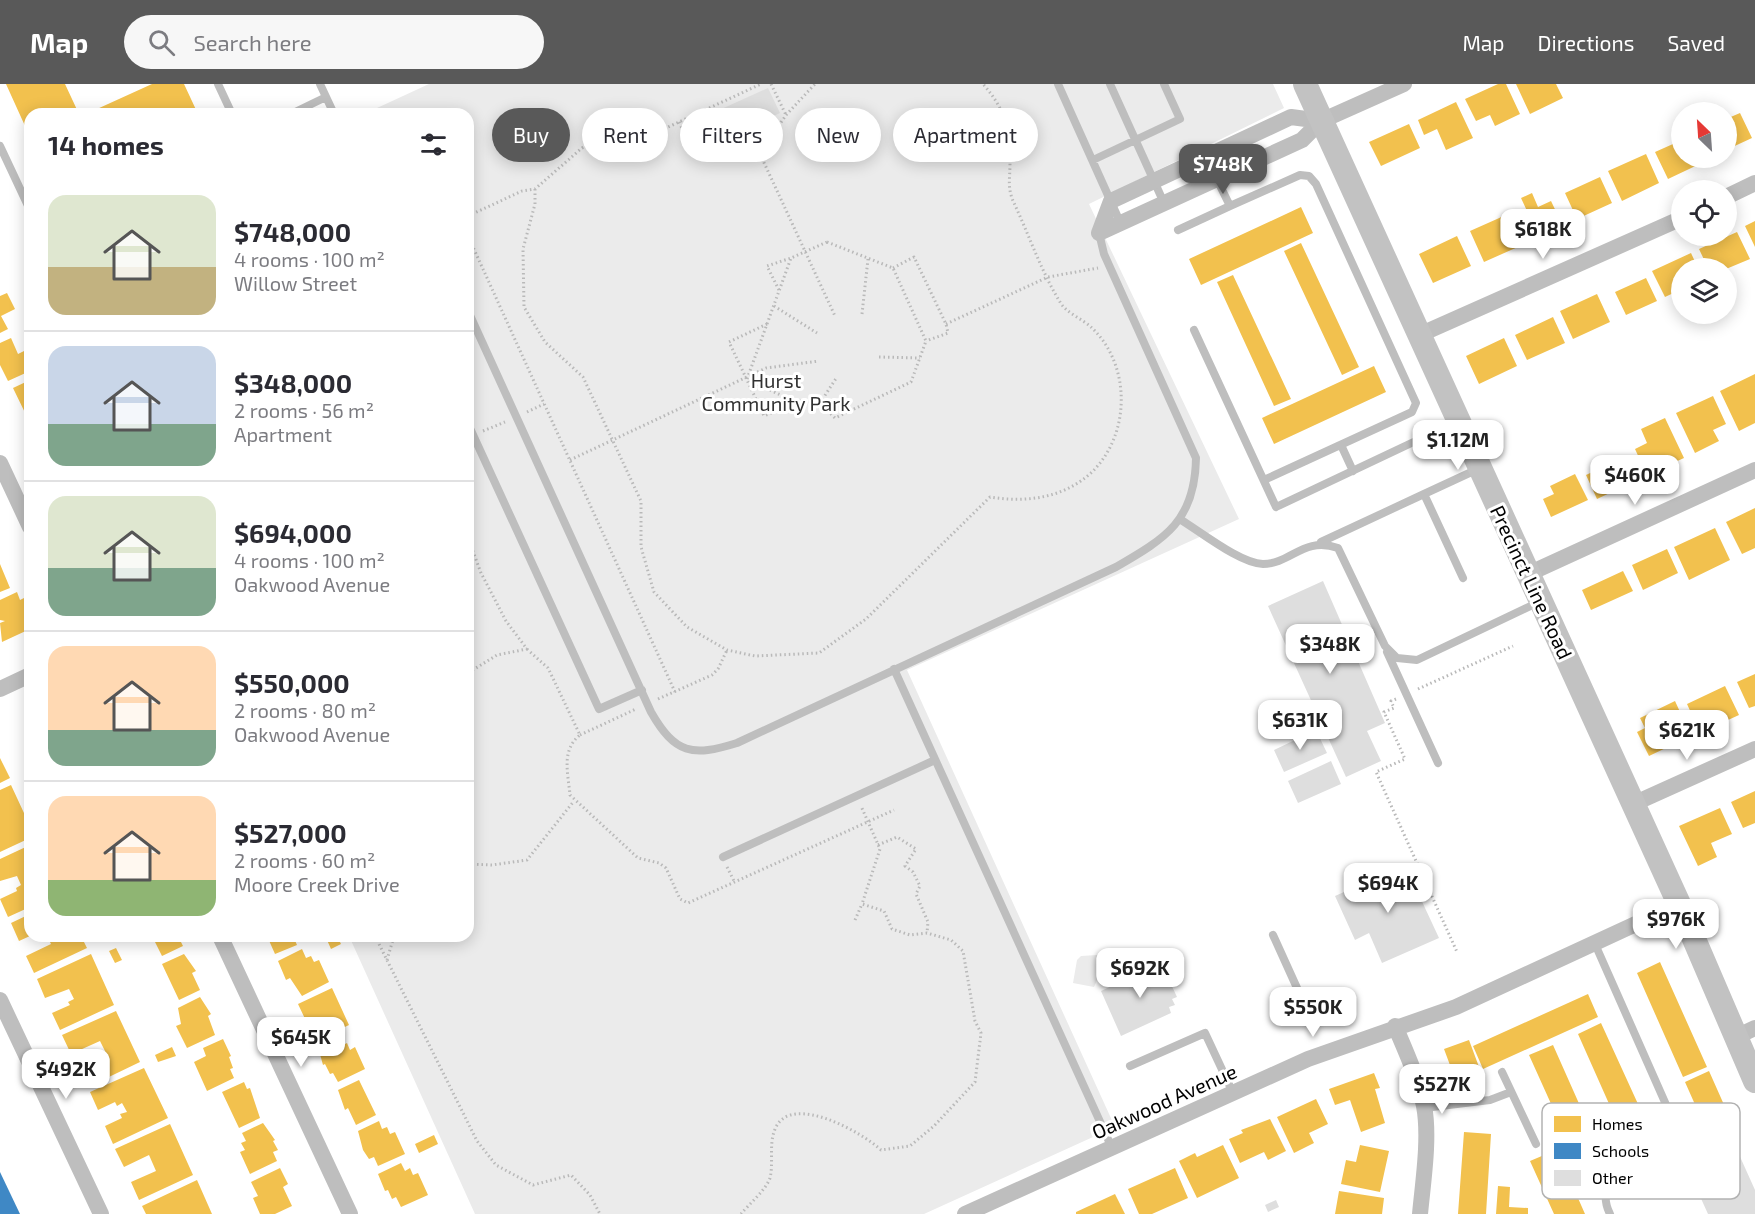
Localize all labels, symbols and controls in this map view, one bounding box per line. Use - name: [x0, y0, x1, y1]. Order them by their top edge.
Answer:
- search box: [124, 15, 544, 69]
- text: Map: [30, 25, 88, 59]
- icon: search: [145, 26, 178, 59]
- text: Search here: [193, 29, 312, 55]
- text: Map: [1462, 30, 1505, 55]
- text: Directions: [1538, 30, 1634, 55]
- text: Saved: [1667, 30, 1725, 55]
- north arrow: [1671, 102, 1737, 168]
- map controls: [1671, 102, 1737, 324]
- chip: Buy: [492, 108, 570, 162]
- chip: Rent: [582, 108, 668, 162]
- chip: Filters: [680, 108, 783, 162]
- chip: New: [795, 108, 881, 162]
- chip: Apartment: [893, 108, 1038, 162]
- icon: filters: [417, 128, 450, 161]
- text: 14 homes: [48, 129, 164, 160]
- pin: $748K: [1181, 144, 1265, 195]
- text: $748K: [1193, 151, 1253, 175]
- button: locate: [1671, 180, 1737, 246]
- pin: $618K: [1501, 209, 1585, 260]
- text: $748,000: [234, 216, 351, 247]
- text: $618K: [1514, 216, 1572, 240]
- icon: home: [96, 219, 168, 291]
- text: 4 rooms · 100 m²: [234, 247, 385, 271]
- button: layers: [1671, 258, 1737, 324]
- text: Willow Street: [234, 271, 357, 295]
- text: $348,000: [234, 367, 352, 398]
- park label: Hurst Community Park: [702, 368, 850, 415]
- icon: home: [96, 370, 168, 442]
- text: 2 rooms · 56 m²: [234, 398, 374, 422]
- pin: $1.12M: [1409, 420, 1507, 471]
- text: Apartment: [234, 422, 332, 446]
- text: $1.12M: [1427, 427, 1489, 451]
- pin: $460K: [1593, 455, 1677, 506]
- text: $460K: [1604, 462, 1666, 486]
- street label: Precinct Line Road: [1486, 501, 1578, 663]
- text: $694,000: [234, 517, 352, 548]
- icon: home: [96, 520, 168, 592]
- text: 4 rooms · 100 m²: [234, 548, 385, 572]
- text: Oakwood Avenue: [234, 572, 390, 596]
- pin: $348K: [1288, 624, 1372, 675]
- text: $348K: [1300, 631, 1360, 655]
- text: $550,000: [234, 667, 350, 698]
- icon: home: [96, 670, 168, 742]
- text: 2 rooms · 80 m²: [234, 698, 376, 722]
- pin: $631K: [1258, 700, 1342, 751]
- text: $631K: [1272, 707, 1328, 731]
- pin: $621K: [1645, 710, 1729, 761]
- text: $621K: [1659, 717, 1715, 741]
- text: Oakwood Avenue: [234, 722, 390, 746]
- text: $527,000: [234, 817, 347, 848]
- icon: home: [96, 820, 168, 892]
- text: 2 rooms · 60 m²: [234, 848, 375, 872]
- pin: $694K: [1346, 863, 1430, 914]
- text: $694K: [1358, 870, 1418, 894]
- text: Moore Creek Drive: [234, 872, 400, 896]
- pin: $976K: [1634, 899, 1718, 950]
- text: $976K: [1647, 906, 1705, 930]
- pin: $692K: [1098, 948, 1182, 999]
- text: $692K: [1110, 955, 1170, 979]
- pin: $550K: [1271, 987, 1355, 1038]
- text: $550K: [1284, 994, 1342, 1018]
- pin: $645K: [259, 1017, 343, 1068]
- text: $645K: [271, 1024, 331, 1048]
- pin: $492K: [24, 1049, 108, 1100]
- text: $492K: [36, 1056, 96, 1080]
- street label: Oakwood Avenue: [1088, 1058, 1240, 1144]
- pin: $527K: [1400, 1064, 1484, 1115]
- text: $527K: [1413, 1071, 1471, 1095]
- legend: [1542, 1103, 1740, 1199]
- text: Homes: [1592, 1114, 1643, 1133]
- text: Schools: [1592, 1141, 1649, 1160]
- text: Other: [1592, 1168, 1634, 1187]

